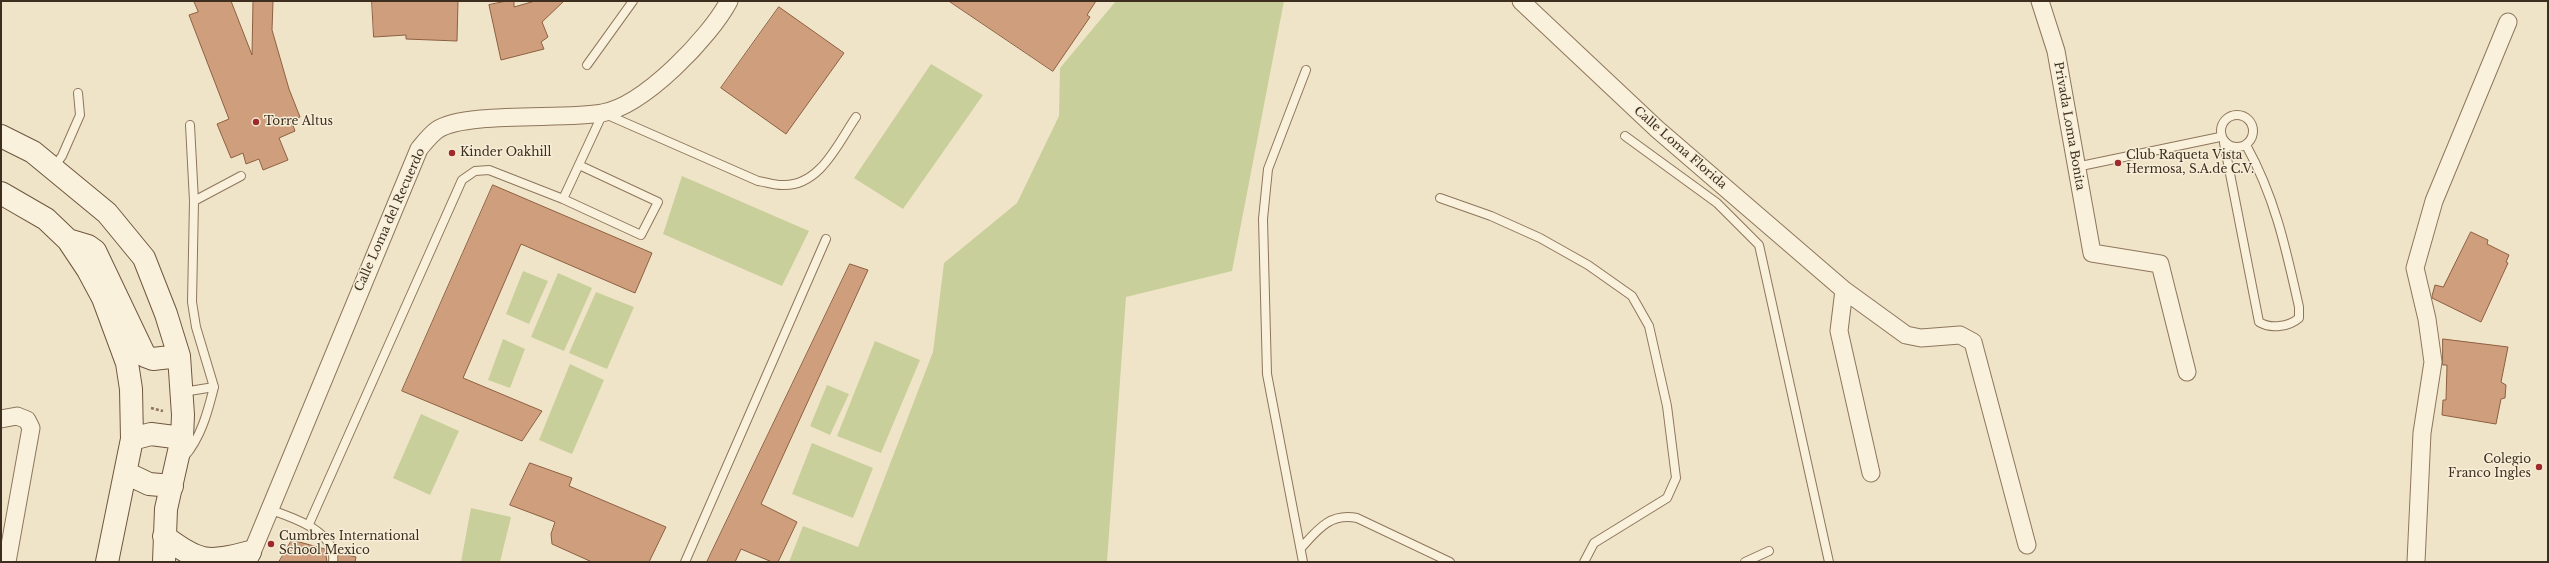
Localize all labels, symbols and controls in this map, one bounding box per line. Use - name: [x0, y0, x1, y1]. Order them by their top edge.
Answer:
- street label: Privada Loma Bonita: [2051, 61, 2087, 191]
- street label: Calle Loma Florida: [1631, 104, 1729, 192]
- place label: Torre Altus: [264, 115, 333, 129]
- marker: Torre Altus: [251, 117, 261, 127]
- street label: Calle Loma del Recuerdo: [352, 146, 428, 294]
- place label: Kinder Oakhill: [460, 146, 551, 160]
- marker: Kinder Oakhill: [447, 148, 457, 158]
- place label: Club Raqueta Vista Hermosa, S.A.de C.V.: [2126, 149, 2254, 177]
- marker: Club Raqueta Vista Hermosa, S.A.de C.V.: [2113, 158, 2123, 168]
- place label: Colegio Franco Ingles: [2448, 453, 2531, 481]
- marker: Colegio Franco Ingles: [2534, 462, 2544, 472]
- place label: Cumbres International School Mexico: [279, 530, 419, 558]
- marker: Cumbres International School Mexico: [266, 539, 276, 549]

